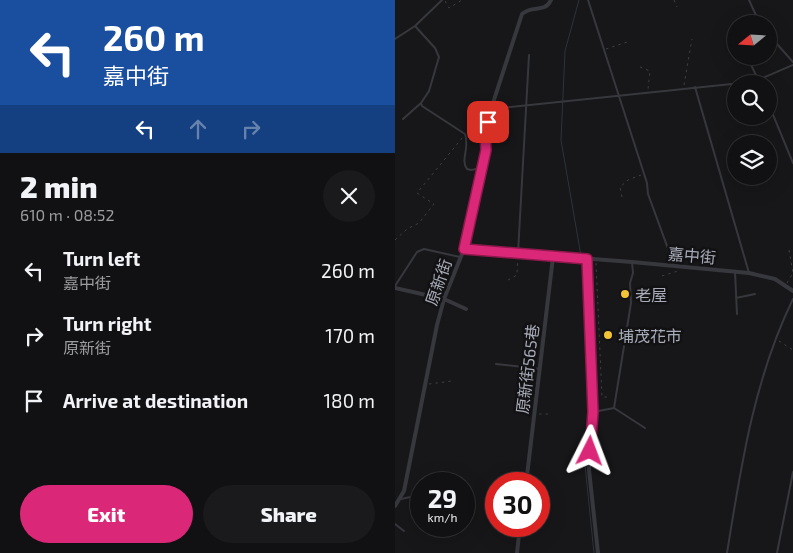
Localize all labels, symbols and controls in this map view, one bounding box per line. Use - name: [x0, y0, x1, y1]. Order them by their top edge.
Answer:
- north arrow: [727, 15, 777, 65]
- map controls: [727, 15, 777, 185]
- text: 260 m: [103, 16, 204, 58]
- icon: left: [20, 20, 85, 85]
- text: 嘉中街: [103, 62, 169, 88]
- button: search: [727, 75, 777, 125]
- pin: [467, 101, 509, 143]
- icon: arrive: [474, 108, 502, 136]
- icon: left: [131, 115, 159, 143]
- icon: ahead: [184, 115, 212, 143]
- icon: right: [237, 115, 265, 143]
- button: layers: [727, 135, 777, 185]
- text: 2 min: [20, 168, 98, 204]
- button: close: [323, 170, 375, 222]
- text: 610 m · 08:52: [20, 205, 114, 224]
- street label: 嘉中街: [667, 243, 717, 267]
- text: Turn left: [63, 247, 140, 270]
- street label: 原新街: [421, 256, 455, 308]
- icon: left: [20, 257, 48, 285]
- text: 260 m: [321, 259, 375, 282]
- text: 嘉中街: [63, 273, 111, 292]
- place label: 老屋: [635, 285, 667, 304]
- marker: 老屋: [619, 288, 631, 300]
- text: Turn right: [63, 312, 151, 335]
- icon: right: [20, 322, 48, 350]
- street label: 原新街565巷: [512, 323, 542, 415]
- text: 170 m: [325, 324, 375, 347]
- place label: 埔茂花市: [618, 326, 682, 345]
- marker: 埔茂花市: [602, 329, 614, 341]
- text: 原新街: [63, 338, 111, 357]
- icon: arrive: [20, 387, 48, 415]
- text: Arrive at destination: [63, 389, 248, 412]
- text: 180 m: [324, 389, 375, 412]
- position arrow: [563, 424, 615, 476]
- speed limit sign: 30: [485, 472, 550, 537]
- text: 29: [428, 483, 457, 513]
- button: Exit: [20, 485, 193, 543]
- button: Share: [203, 485, 375, 543]
- text: km/h: [428, 510, 457, 524]

